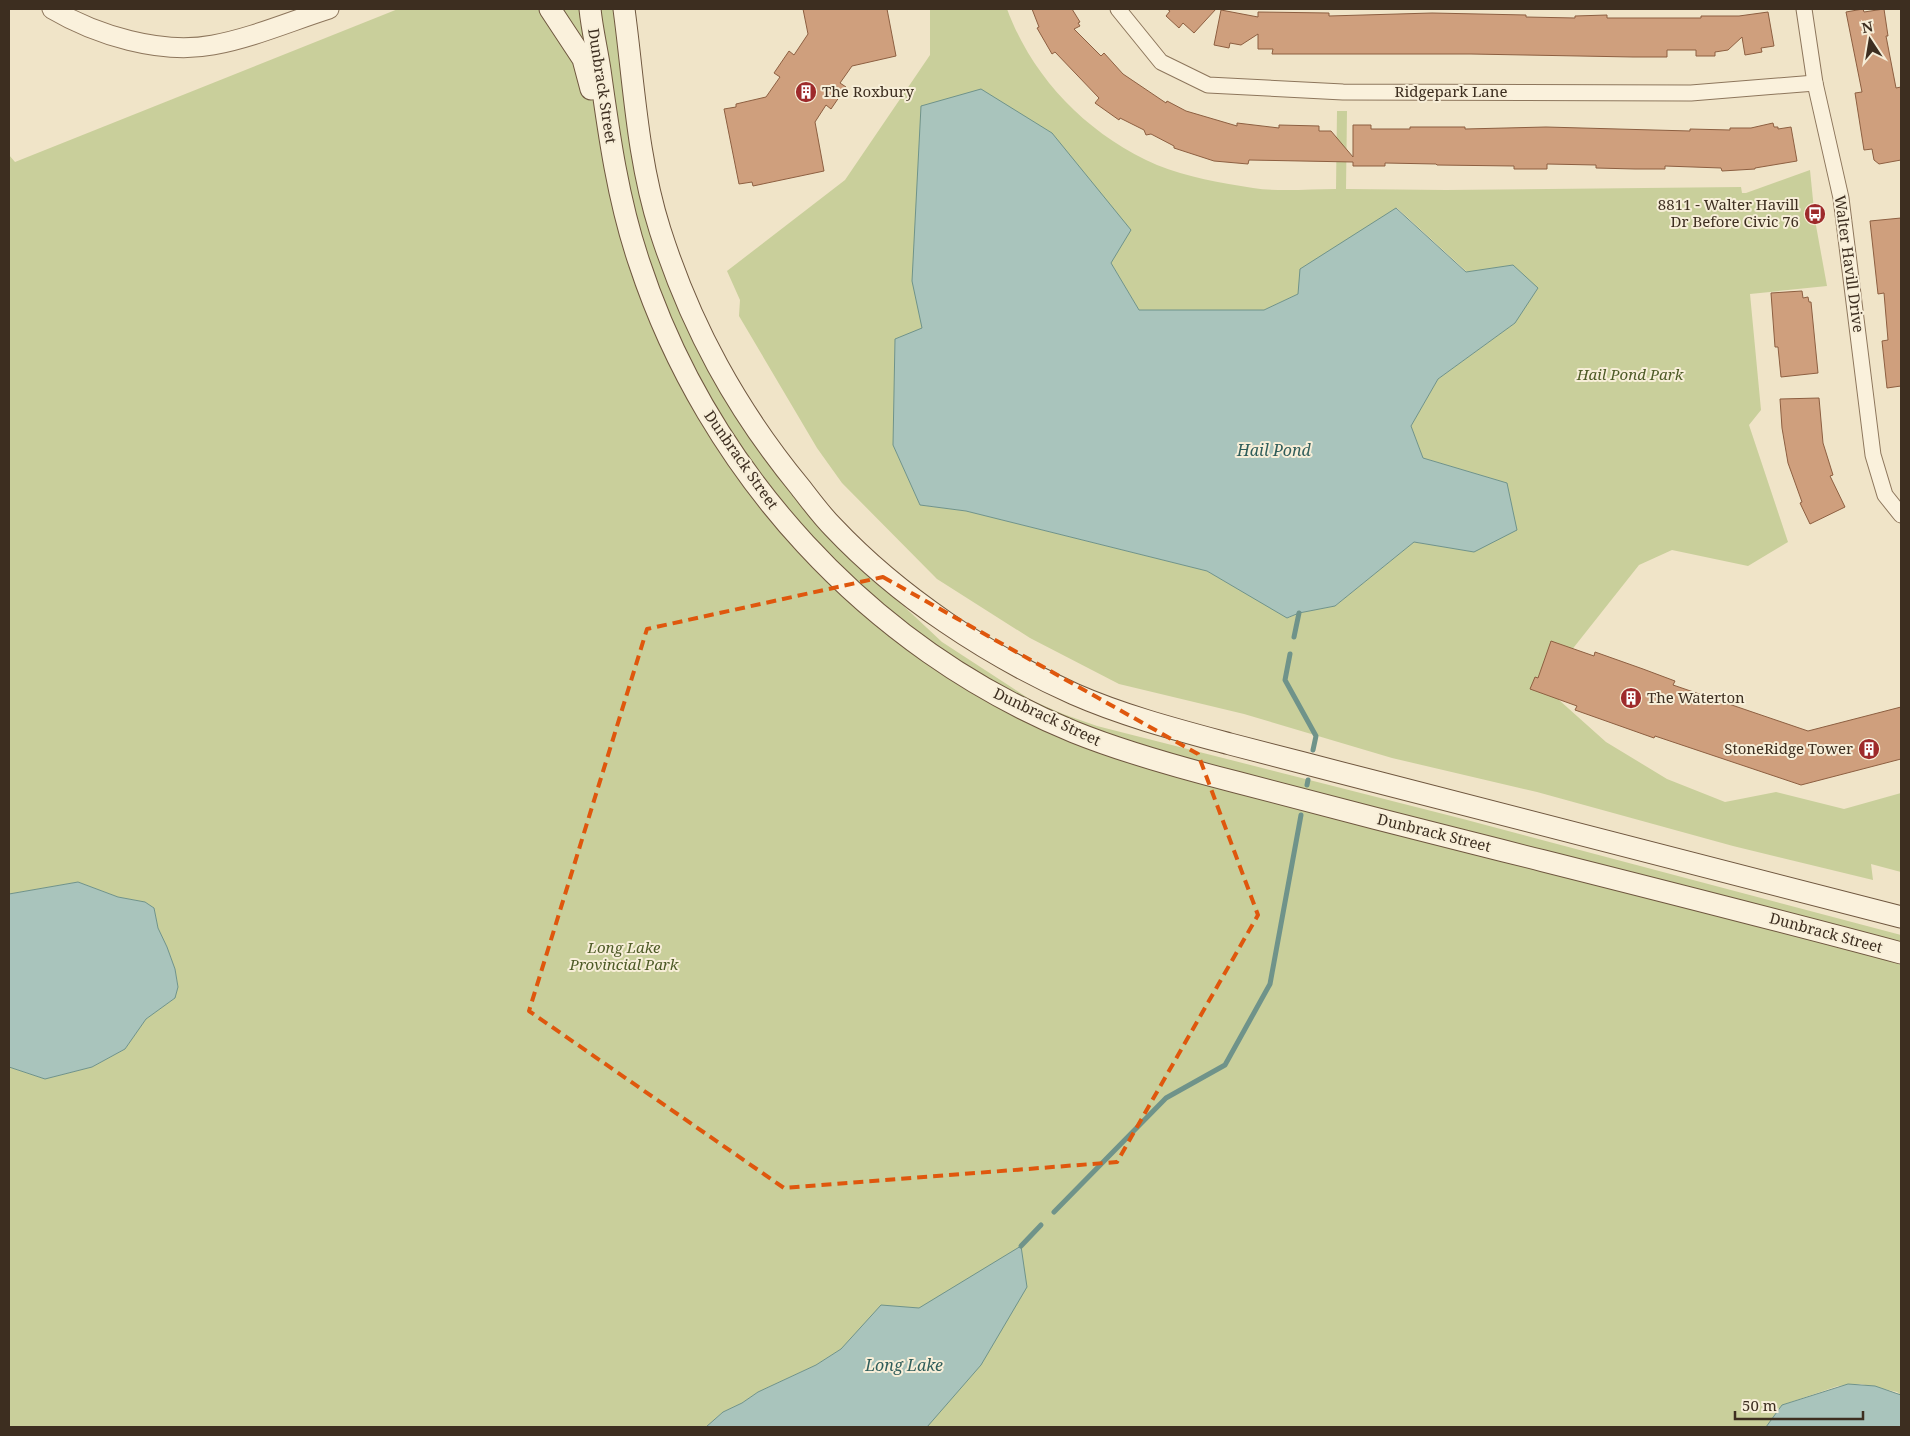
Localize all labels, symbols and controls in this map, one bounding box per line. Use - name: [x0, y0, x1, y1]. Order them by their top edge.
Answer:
- north arrow: [1845, 15, 1895, 65]
- text: N: [1860, 16, 1875, 37]
- street label: Dunbrack Street: [584, 27, 622, 145]
- building icon: The Roxbury: [794, 80, 818, 104]
- place label: The Roxbury: [822, 81, 915, 101]
- street label: Ridgepark Lane: [1395, 81, 1507, 101]
- place label: 8811 - Walter Havill Dr Before Civic 76: [1658, 194, 1799, 231]
- street label: Walter Havill Drive: [1830, 194, 1870, 334]
- bus stop icon: 8811 - Walter Havill Dr Before Civic 76: [1803, 202, 1827, 226]
- park label: Hail Pond Park: [1576, 364, 1684, 384]
- street label: Dunbrack Street: [700, 406, 783, 513]
- water label: Hail Pond: [1236, 439, 1312, 461]
- street label: Dunbrack Street: [990, 682, 1104, 750]
- building icon: The Waterton: [1619, 686, 1643, 710]
- place label: The Waterton: [1647, 687, 1745, 707]
- building icon: StoneRidge Tower: [1857, 737, 1881, 761]
- place label: StoneRidge Tower: [1724, 738, 1853, 758]
- street label: Dunbrack Street: [1375, 808, 1493, 856]
- street label: Dunbrack Street: [1767, 907, 1885, 957]
- park label: Long Lake Provincial Park: [569, 937, 679, 974]
- water label: Long Lake: [864, 1354, 943, 1376]
- scale bar: [1735, 1388, 1862, 1420]
- text: 50 m: [1742, 1395, 1777, 1415]

